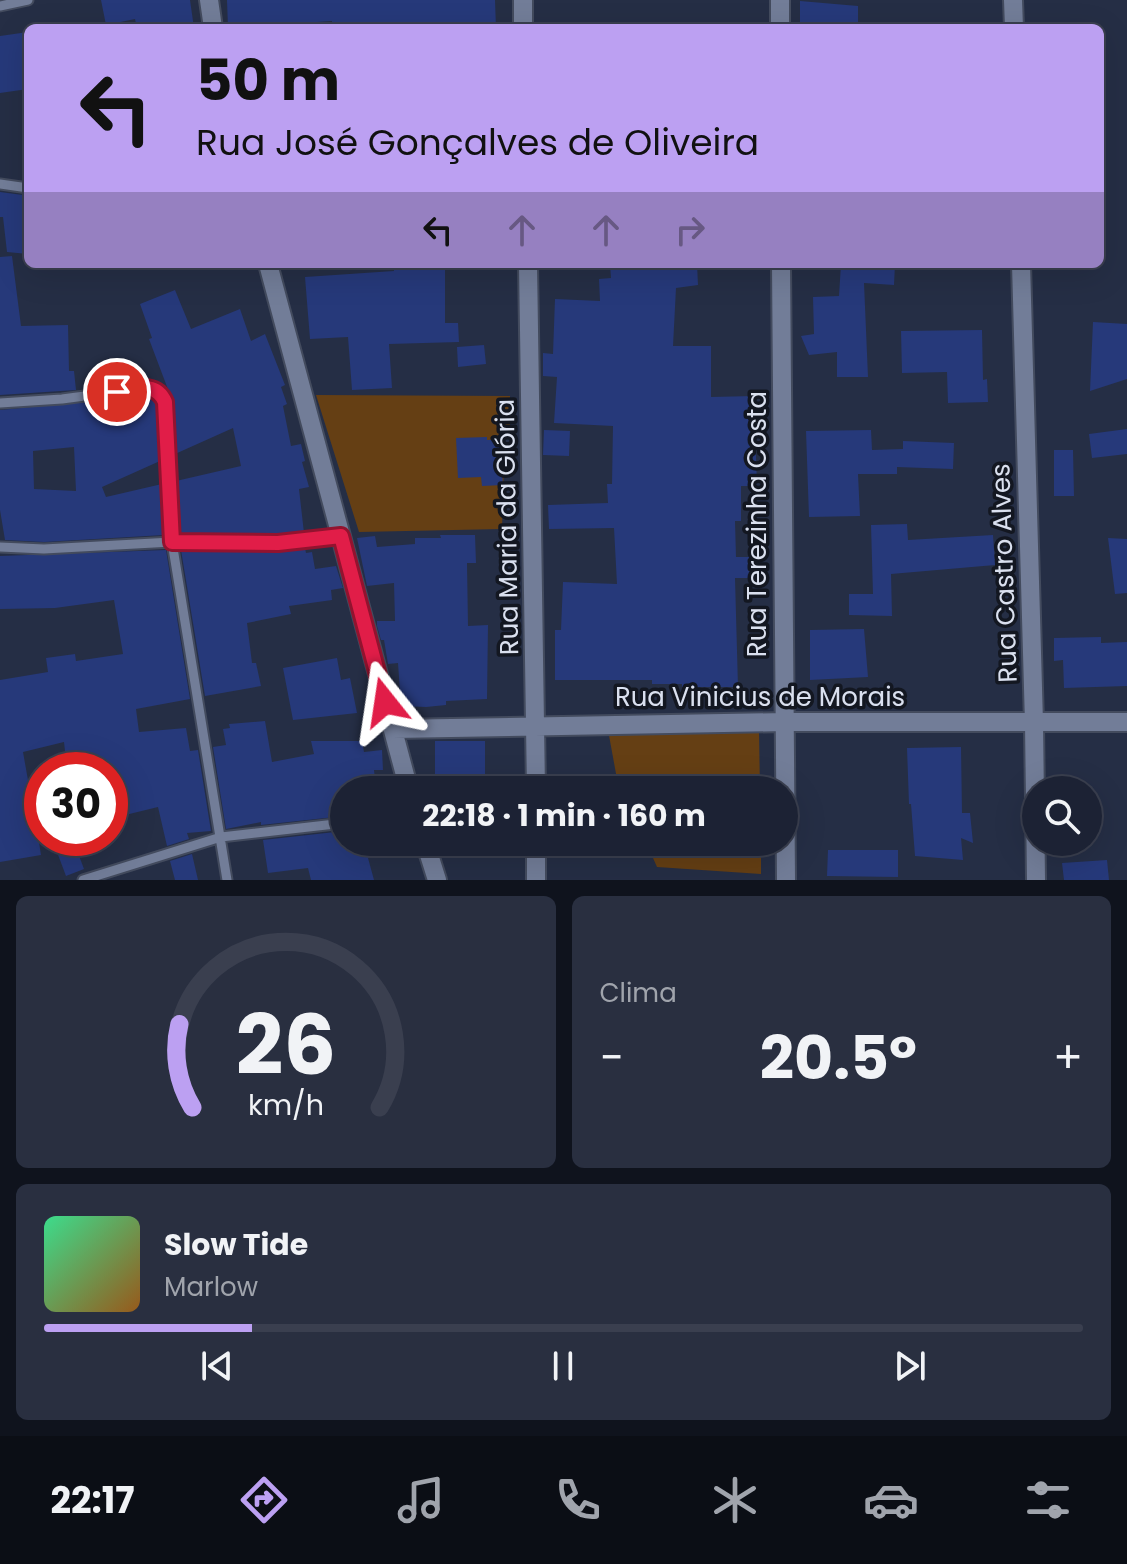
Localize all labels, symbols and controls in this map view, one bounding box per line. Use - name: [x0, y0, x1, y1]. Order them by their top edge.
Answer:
- text: 50 m: [196, 41, 340, 120]
- icon: left: [64, 56, 168, 160]
- text: Rua José Gonçalves de Oliveira: [196, 117, 759, 168]
- icon: left: [416, 208, 460, 252]
- icon: ahead: [500, 208, 544, 252]
- icon: ahead: [584, 208, 628, 252]
- icon: right: [668, 208, 712, 252]
- pin: [83, 358, 151, 426]
- icon: arrive: [95, 370, 139, 414]
- street label: Rua Terezinha Costa: [739, 391, 775, 657]
- street label: Rua Maria da Glória: [487, 398, 527, 656]
- street label: Rua Castro Alves: [982, 463, 1026, 683]
- position arrow: [343, 660, 427, 744]
- street label: Rua Vinicius de Morais: [615, 679, 905, 715]
- speed limit sign: 30: [24, 752, 128, 856]
- map controls: [1022, 776, 1102, 856]
- button: search: [1022, 776, 1102, 856]
- text: 22:18 · 1 min · 160 m: [422, 794, 706, 837]
- text: Clima: [600, 975, 677, 1011]
- text: 26: [235, 987, 336, 1103]
- text: 20.5°: [760, 1016, 917, 1100]
- text: −: [600, 1027, 624, 1088]
- text: +: [1053, 1027, 1083, 1088]
- text: km/h: [248, 1085, 324, 1125]
- text: Slow Tide: [164, 1223, 308, 1266]
- text: Marlow: [164, 1269, 258, 1305]
- icon: previous: [195, 1344, 239, 1388]
- icon: pause: [541, 1344, 585, 1388]
- icon: next: [888, 1344, 932, 1388]
- icon: directions: [236, 1472, 292, 1528]
- icon: music: [393, 1472, 449, 1528]
- icon: phone: [550, 1472, 606, 1528]
- icon: climate: [707, 1472, 763, 1528]
- icon: car: [863, 1472, 919, 1528]
- icon: filters: [1020, 1472, 1076, 1528]
- text: 22:17: [50, 1475, 135, 1526]

